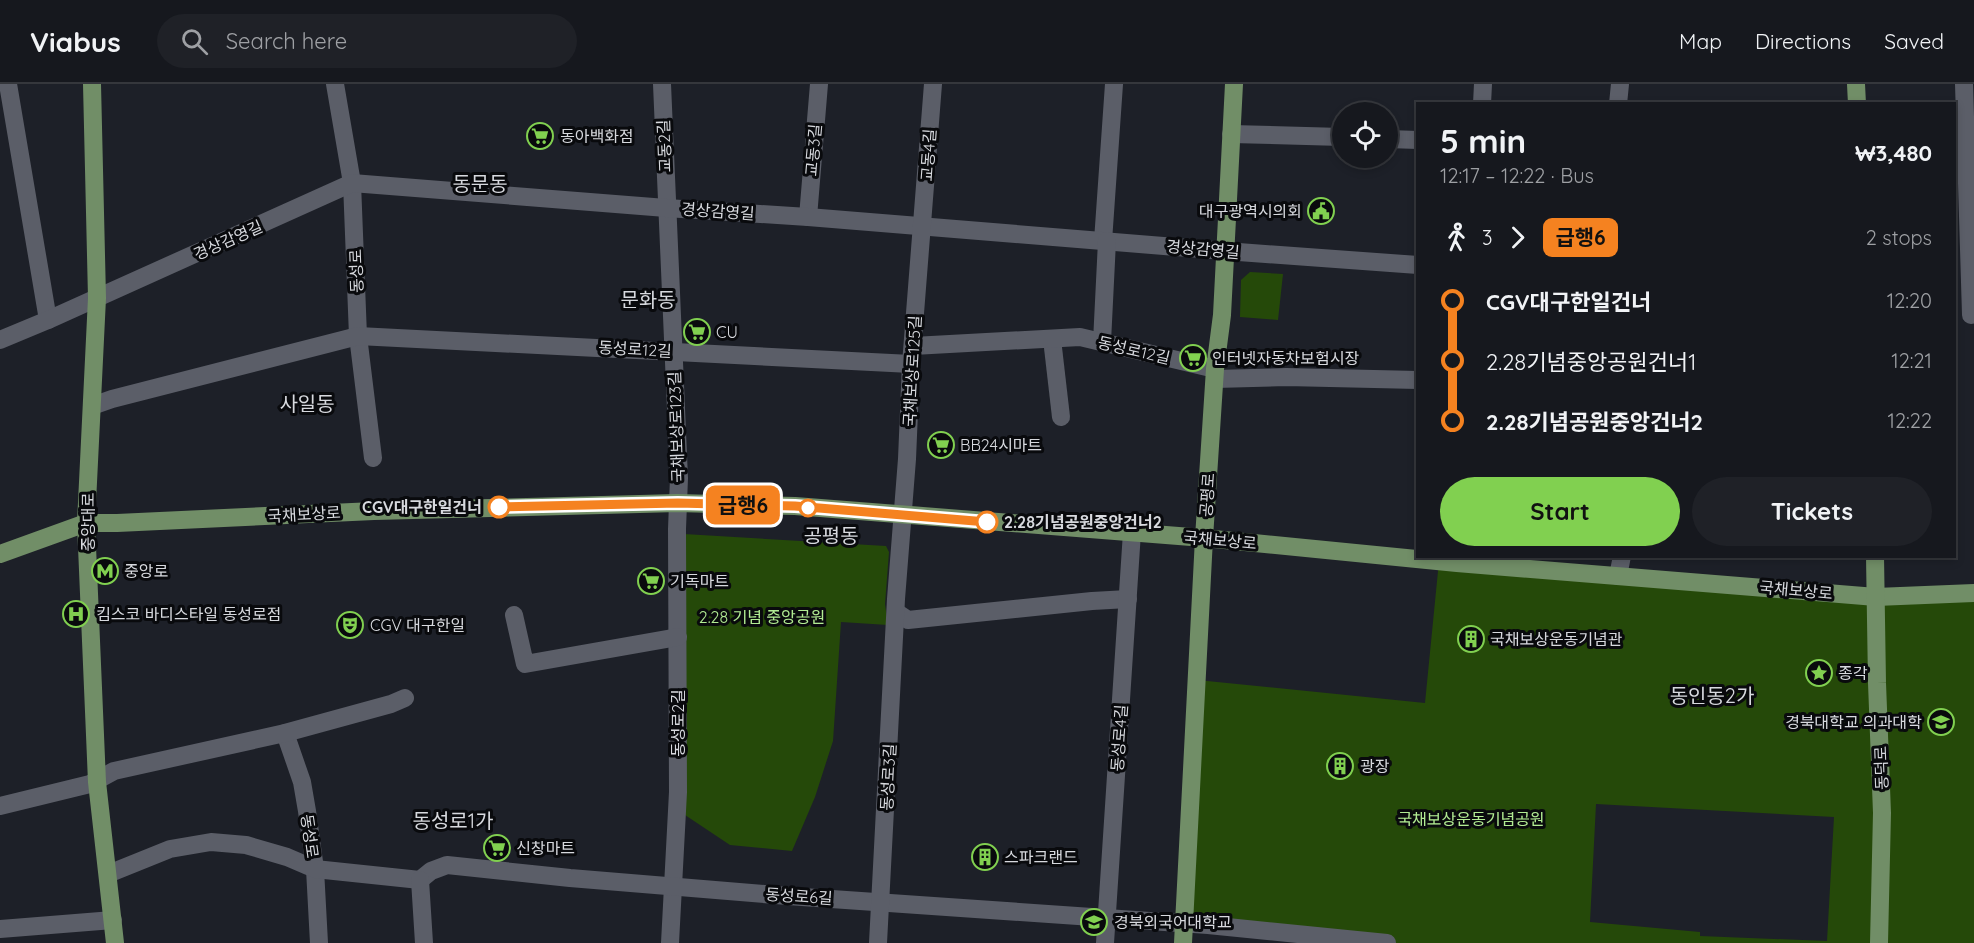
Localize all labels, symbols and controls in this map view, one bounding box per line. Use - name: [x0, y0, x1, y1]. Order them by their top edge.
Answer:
- search box: [157, 14, 577, 68]
- text: Viabus: [30, 24, 121, 59]
- icon: search: [178, 25, 211, 58]
- text: Search here: [226, 27, 347, 55]
- text: Map: [1679, 28, 1722, 54]
- text: Directions: [1755, 28, 1851, 54]
- text: Saved: [1884, 28, 1944, 54]
- map controls: [1332, 102, 1398, 168]
- button: locate: [1332, 102, 1398, 168]
- street label: 교동2길: [653, 119, 675, 173]
- text: 5 min: [1440, 120, 1526, 161]
- supermarket icon: 동아백화점: [525, 121, 555, 151]
- street label: 교동3길: [801, 123, 825, 177]
- place label: 동아백화점: [560, 126, 634, 146]
- street label: 교동4길: [916, 128, 940, 182]
- text: ₩3,480: [1855, 139, 1932, 167]
- text: 12:17 – 12:22 · Bus: [1440, 163, 1594, 188]
- district label: 동문동: [452, 171, 508, 196]
- public building icon: 대구광역시의회: [1306, 196, 1336, 226]
- street label: 경상감영길: [681, 198, 755, 224]
- place label: 대구광역시의회: [1199, 201, 1302, 221]
- street label: 경상감영길: [190, 216, 266, 264]
- icon: walk: [1440, 221, 1473, 254]
- icon: forward: [1501, 221, 1534, 254]
- text: 급행6: [1555, 224, 1606, 250]
- text: 3: [1482, 225, 1492, 250]
- text: 2 stops: [1866, 225, 1932, 250]
- street label: 경상감영길: [1165, 236, 1241, 262]
- street label: 동성로: [345, 248, 367, 293]
- district label: 문화동: [620, 287, 676, 312]
- text: CGV대구한일건너: [1486, 288, 1651, 316]
- text: 12:20: [1887, 288, 1932, 313]
- street label: 국채보상로125길: [899, 315, 925, 427]
- supermarket icon: CU: [682, 317, 712, 347]
- place label: CU: [716, 322, 738, 342]
- street label: 동성로12길: [1096, 332, 1172, 368]
- street label: 동성로12길: [598, 337, 672, 361]
- supermarket icon: 인터넷자동차보험시장: [1178, 343, 1208, 373]
- place label: 인터넷자동차보험시장: [1212, 348, 1359, 368]
- text: 2.28기념중앙공원건너1: [1486, 348, 1696, 376]
- text: 12:21: [1891, 348, 1932, 373]
- street label: 국채보상로123길: [664, 371, 688, 483]
- district label: 사일동: [279, 391, 335, 416]
- text: 2.28기념공원중앙건너2: [1486, 408, 1703, 436]
- text: 12:22: [1888, 408, 1932, 433]
- supermarket icon: BB24시마트: [926, 430, 956, 460]
- place label: BB24시마트: [960, 435, 1042, 455]
- street label: 공평로: [1195, 472, 1219, 518]
- button: Start: [1440, 477, 1680, 546]
- button: Tickets: [1692, 477, 1932, 546]
- line badge: 급행6: [708, 486, 777, 524]
- street label: 중앙대로: [78, 492, 98, 551]
- text: 급행6: [718, 492, 768, 518]
- marker: CGV대구한일건너: [488, 496, 510, 518]
- place label: CGV대구한일건너: [362, 497, 482, 517]
- unlabelled marker: [799, 499, 817, 517]
- street label: 국채보상로: [267, 502, 342, 526]
- marker: 2.28기념공원중앙건너2: [976, 511, 998, 533]
- place label: 2.28기념공원중앙건너2: [1004, 512, 1162, 532]
- district label: 공평동: [803, 523, 859, 548]
- street label: 국채보상로: [1182, 527, 1258, 553]
- metro station icon: 중앙로: [90, 556, 120, 586]
- place label: 중앙로: [124, 561, 168, 581]
- supermarket icon: 기독마트: [636, 566, 666, 596]
- place label: 기독마트: [670, 571, 729, 591]
- street label: 국채보상로: [1758, 577, 1834, 603]
- hospital icon: 킴스코 바디스타일 동성로점: [61, 599, 91, 629]
- place label: 킴스코 바디스타일 동성로점: [96, 604, 281, 624]
- park label: 2.28 기념 중앙공원: [699, 607, 825, 627]
- theatre icon: CGV 대구한일: [335, 610, 365, 640]
- place label: CGV 대구한일: [370, 615, 465, 635]
- building icon: 국채보상운동기념관: [1456, 624, 1486, 654]
- place label: 국채보상운동기념관: [1490, 629, 1623, 649]
- place icon: 종각: [1804, 658, 1834, 688]
- place label: 종각: [1838, 663, 1868, 683]
- district label: 동인동2가: [1670, 683, 1754, 708]
- street label: 동성로2길: [668, 689, 688, 757]
- street label: 동성로4길: [1107, 704, 1131, 772]
- school or university icon: 경북대학교 의과대학: [1926, 707, 1956, 737]
- place label: 경북대학교 의과대학: [1785, 712, 1922, 732]
- street label: 동성로3길: [876, 743, 900, 811]
- street label: 동덕로: [1870, 745, 1892, 790]
- building icon: 광장: [1325, 751, 1355, 781]
- place label: 광장: [1360, 756, 1390, 776]
- district label: 동성로1가: [413, 808, 494, 833]
- park label: 국채보상운동기념공원: [1397, 809, 1545, 829]
- street label: 동성로: [297, 813, 323, 860]
- supermarket icon: 신창마트: [482, 833, 512, 863]
- place label: 신창마트: [516, 838, 575, 858]
- building icon: 스파크랜드: [970, 842, 1000, 872]
- place label: 스파크랜드: [1004, 847, 1078, 867]
- street label: 동성로6길: [765, 884, 833, 908]
- school or university icon: 경북외국어대학교: [1079, 907, 1109, 937]
- place label: 경북외국어대학교: [1114, 912, 1232, 932]

